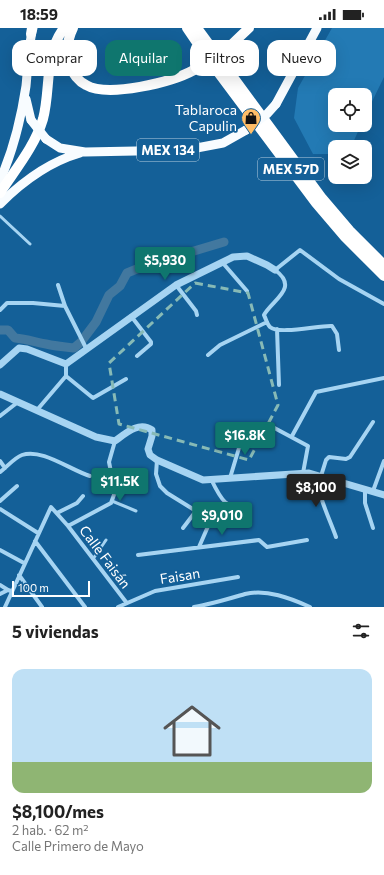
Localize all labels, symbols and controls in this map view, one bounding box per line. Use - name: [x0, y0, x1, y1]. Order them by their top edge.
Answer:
- text: 18:59: [20, 5, 58, 23]
- chip: Comprar: [12, 40, 97, 76]
- chip: Alquilar: [105, 40, 182, 76]
- chip: Filtros: [190, 40, 259, 76]
- chip: Nuevo: [267, 40, 336, 76]
- map controls: [328, 88, 372, 184]
- button: locate: [328, 88, 372, 132]
- place label: Tablaroca Capulin: [175, 101, 237, 134]
- shop icon: Tablaroca Capulin: [240, 107, 262, 135]
- road number: MEX 134: [137, 139, 199, 161]
- button: layers: [328, 140, 372, 184]
- road number: MEX 57D: [258, 158, 324, 180]
- pin: $5,930: [132, 247, 198, 281]
- text: $5,930: [144, 252, 186, 268]
- pin: $16.8K: [212, 422, 278, 456]
- text: $16.8K: [224, 427, 266, 443]
- pin: $11.5K: [87, 468, 153, 502]
- text: $11.5K: [100, 473, 140, 489]
- pin: $8,100: [283, 474, 349, 508]
- text: $8,100: [296, 479, 336, 495]
- pin: $9,010: [189, 502, 255, 536]
- text: $9,010: [201, 507, 243, 523]
- street label: Calle Faisán: [76, 522, 135, 592]
- street label: Faisan: [159, 564, 201, 587]
- scale bar: [12, 579, 90, 598]
- text: 100 m: [18, 581, 49, 594]
- icon: filters: [350, 620, 372, 642]
- text: 5 viviendas: [12, 621, 99, 642]
- icon: home: [156, 695, 228, 767]
- text: $8,100/mes: [12, 801, 104, 822]
- text: 2 hab. · 62 m²: [12, 822, 89, 838]
- text: Calle Primero de Mayo: [12, 838, 144, 854]

